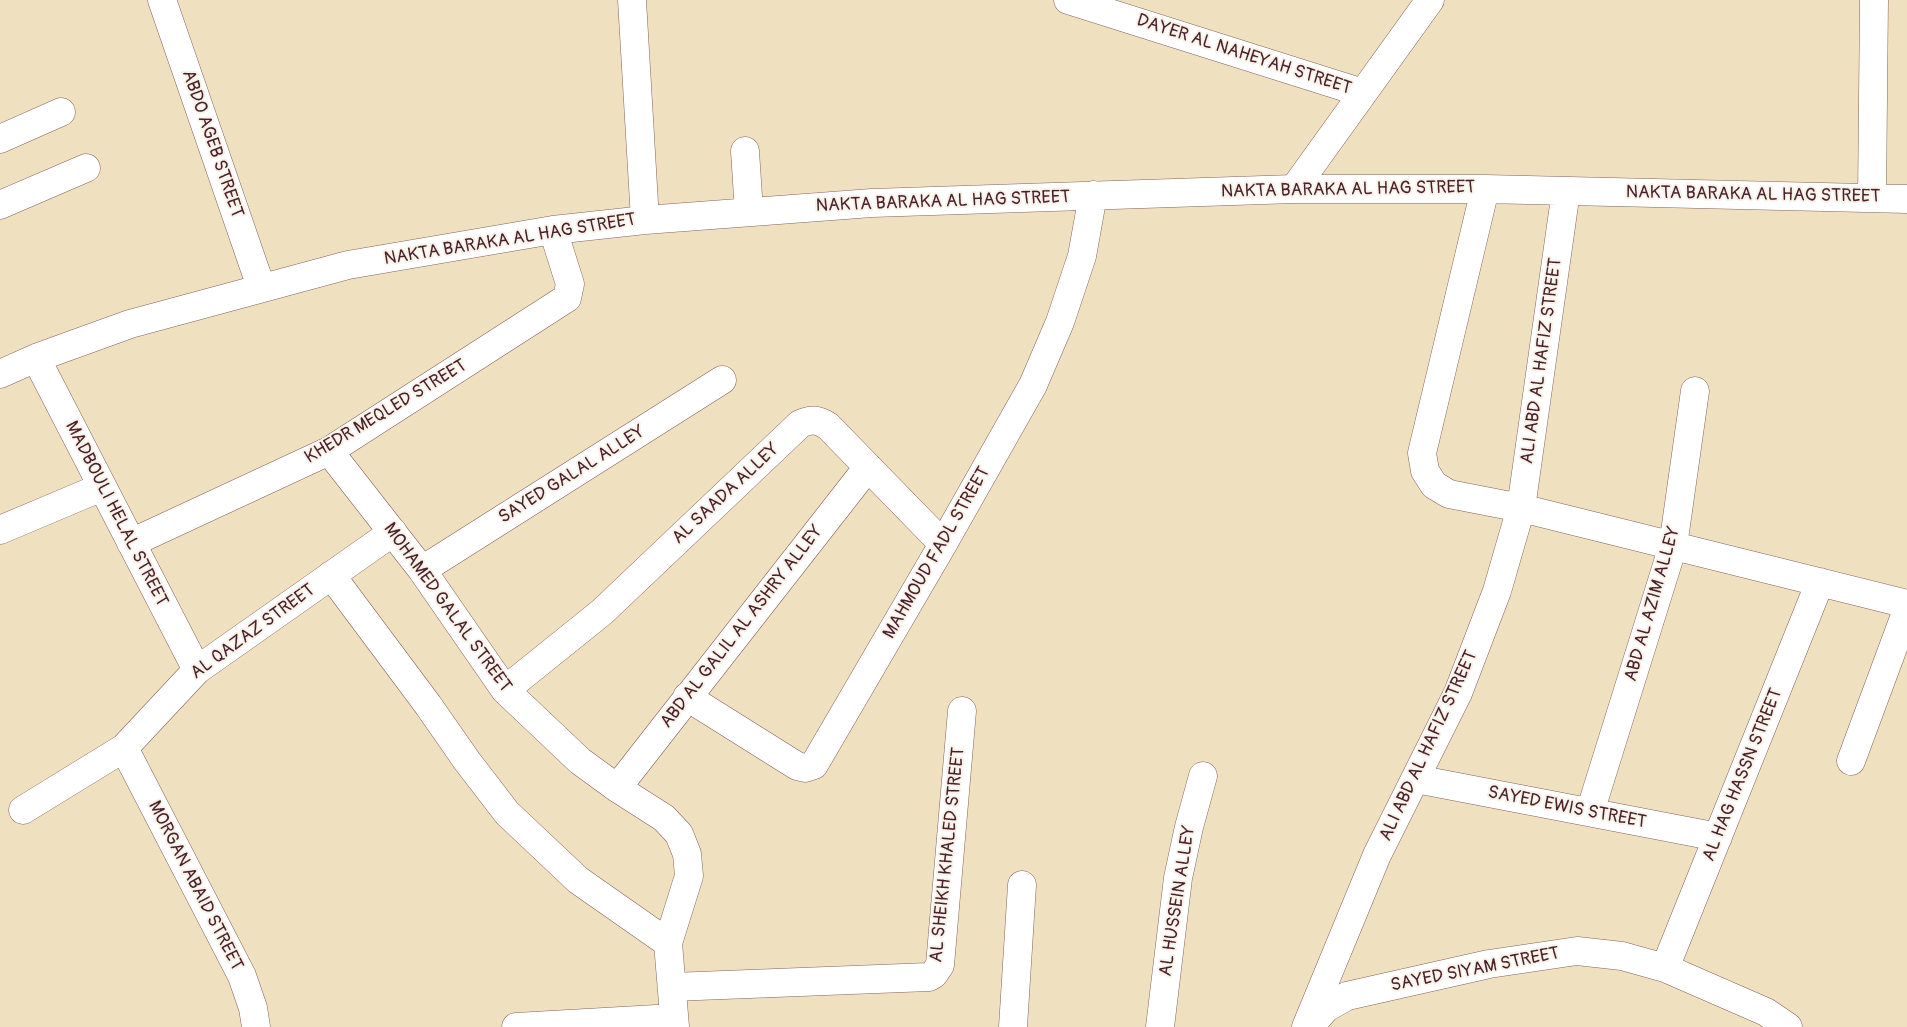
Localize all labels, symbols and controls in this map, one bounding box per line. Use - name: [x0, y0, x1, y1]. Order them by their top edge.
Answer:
- street label: DAYER AL NAHEYAH STREET: [1134, 10, 1354, 100]
- street label: ABDO AGEB STREET: [177, 67, 247, 221]
- street label: NAKTA BARAKA AL HAG STREET: [1221, 177, 1475, 203]
- street label: NAKTA BARAKA AL HAG STREET: [1626, 182, 1880, 208]
- street label: NAKTA BARAKA AL HAG STREET: [815, 187, 1071, 217]
- street label: NAKTA BARAKA AL HAG STREET: [383, 209, 637, 271]
- street label: ALI ABD AL HAFIZ STREET: [1517, 257, 1567, 465]
- street label: KHEDR MEQLED STREET: [301, 355, 471, 469]
- street label: MADBOULI HELAL STREET: [60, 418, 172, 610]
- street label: SAYED GALAL ALLEY: [495, 421, 649, 529]
- street label: AL SAADA ALLEY: [668, 439, 784, 549]
- street label: MAHMOUD FADL STREET: [879, 463, 995, 643]
- street label: MOHAMED GALAL STREET: [378, 519, 516, 697]
- street label: ABD AL GALIL AL ASHRY ALLEY: [656, 521, 828, 733]
- street label: ABD AL AZIM ALLEY: [1621, 524, 1685, 684]
- street label: AL QAZAZ STREET: [187, 580, 319, 684]
- street label: ALI ABD AL HAFIZ STREET: [1375, 647, 1483, 845]
- street label: AL HAG HASSN STREET: [1698, 685, 1788, 865]
- street label: AL SHEIKH KHALED STREET: [926, 746, 970, 964]
- street label: SAYED EWIS STREET: [1486, 782, 1648, 834]
- street label: MORGAN ABAID STREET: [143, 798, 247, 974]
- street label: AL HUSSEIN ALLEY: [1155, 824, 1201, 978]
- street label: SAYED SIYAM STREET: [1389, 943, 1561, 997]

